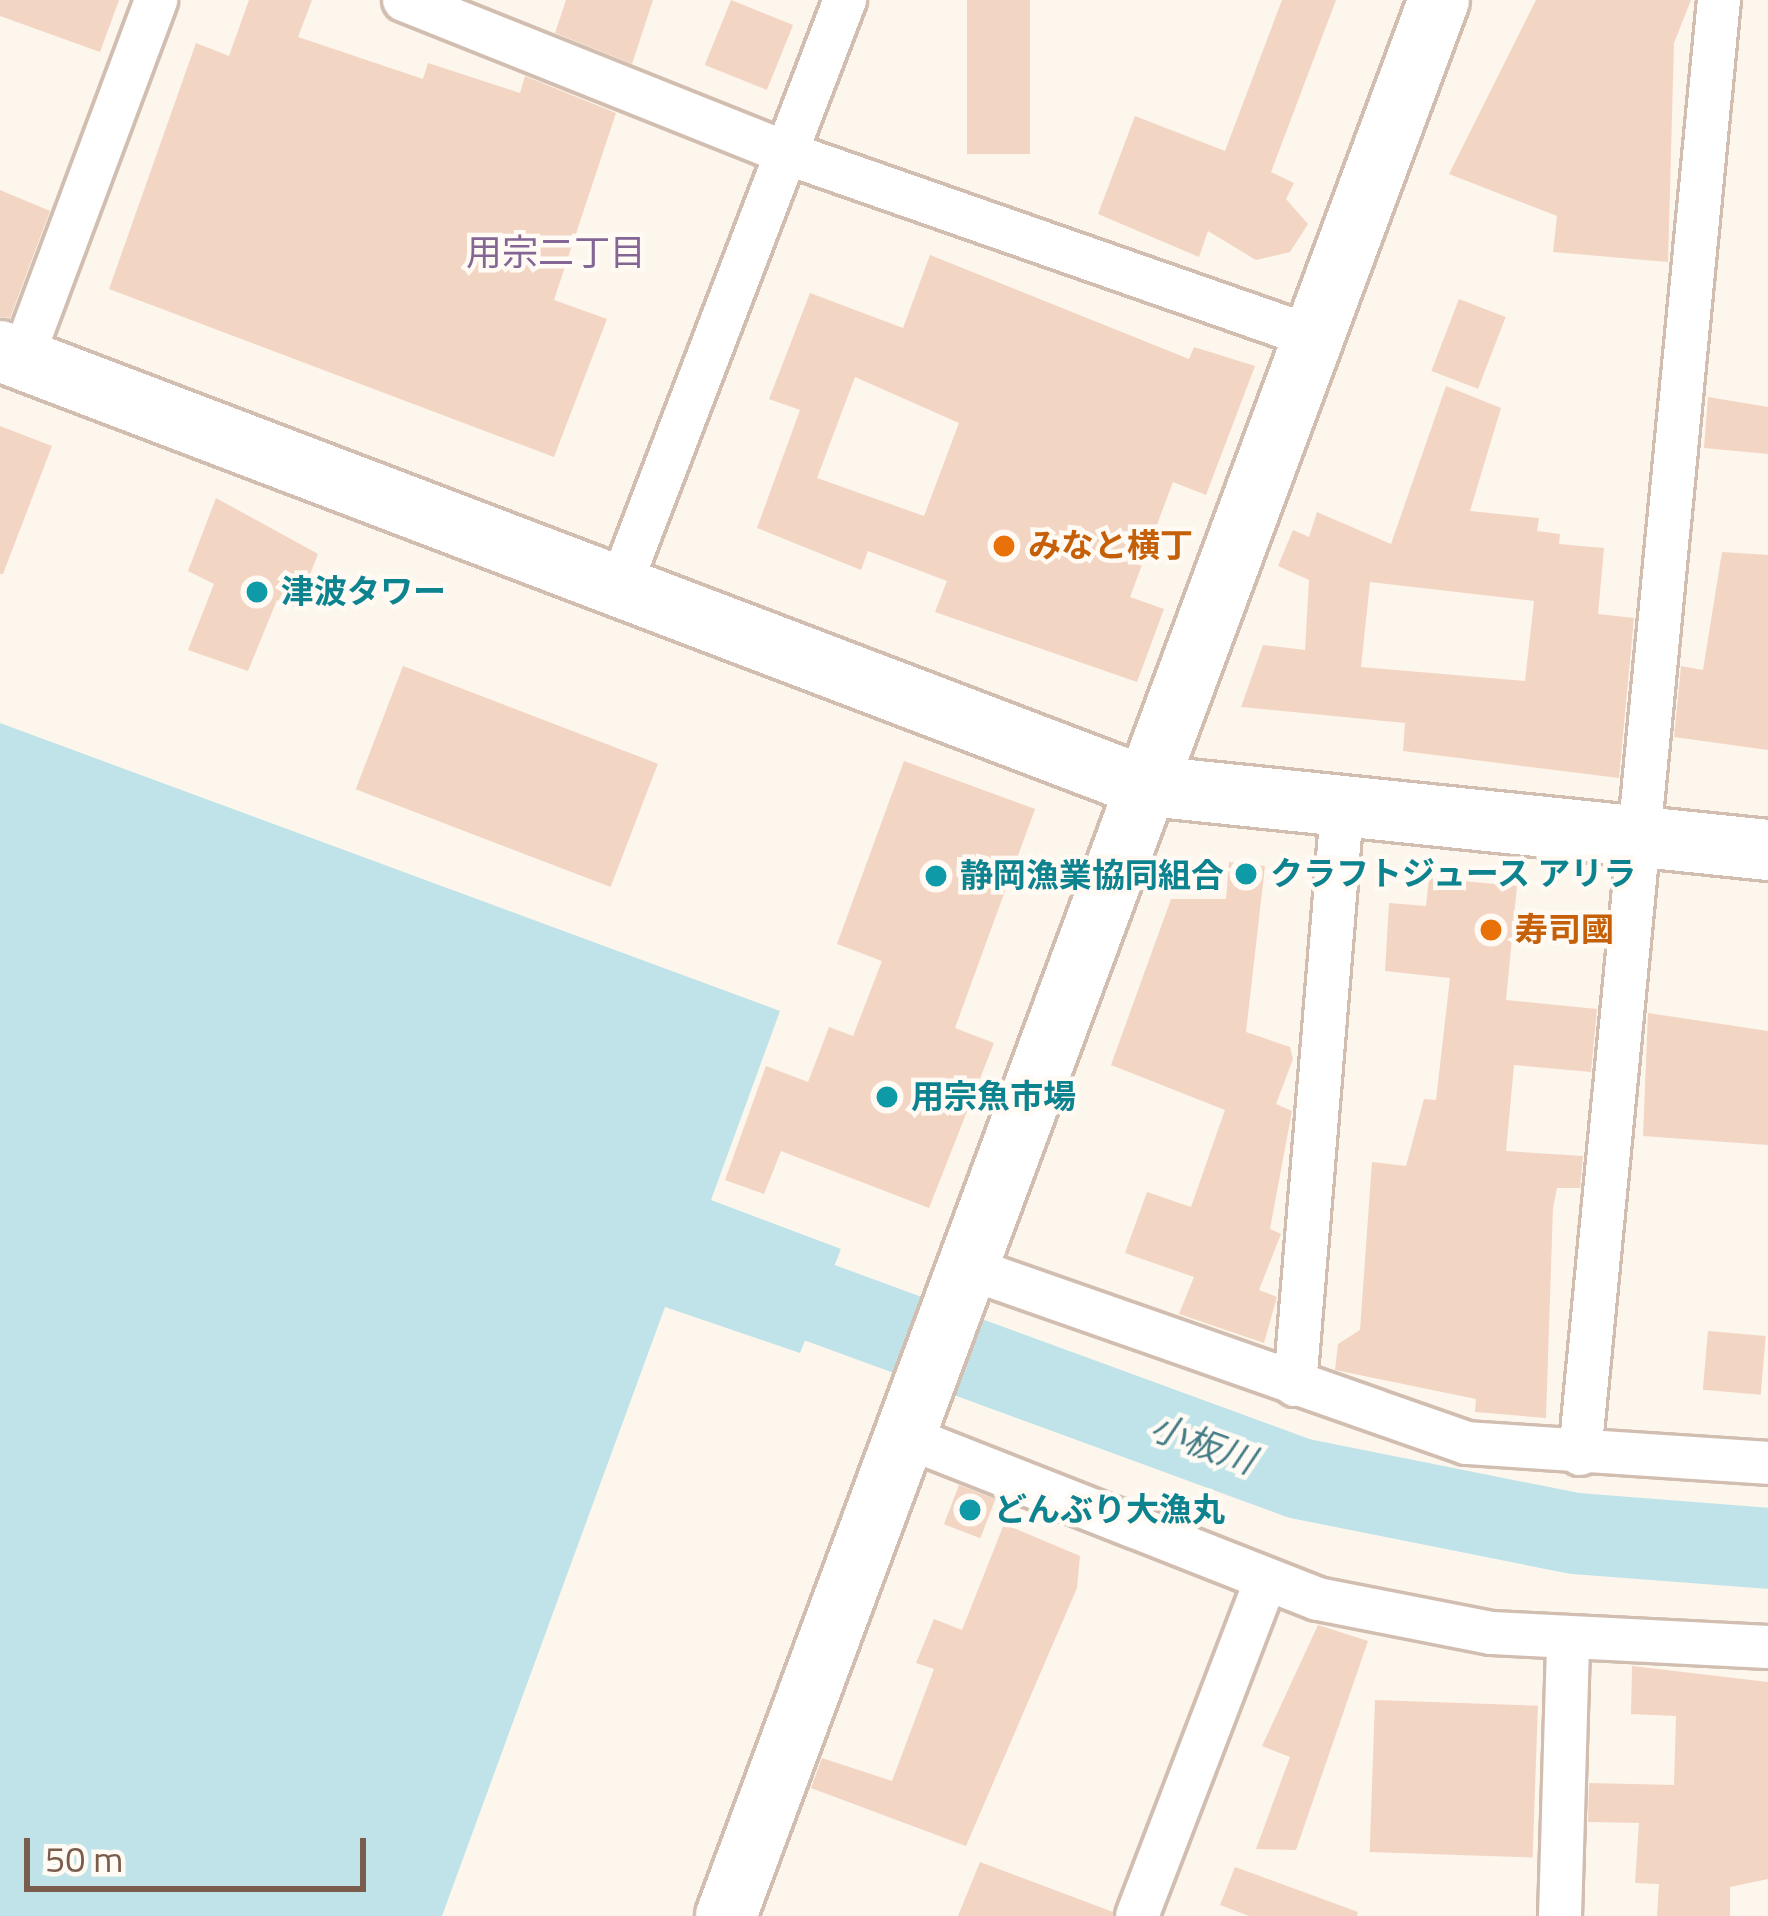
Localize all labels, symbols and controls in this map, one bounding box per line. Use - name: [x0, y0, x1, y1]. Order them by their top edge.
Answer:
- district label: 用宗二丁目: [466, 230, 646, 274]
- place label: みなと横丁: [1028, 526, 1193, 566]
- marker: みなと横丁: [991, 533, 1017, 559]
- place label: 津波タワー: [281, 572, 446, 612]
- marker: 津波タワー: [244, 579, 270, 605]
- place label: クラフトジュース アリラ: [1270, 854, 1640, 894]
- place label: 静岡漁業協同組合: [960, 856, 1224, 896]
- marker: クラフトジュース アリラ: [1233, 861, 1259, 887]
- marker: 静岡漁業協同組合: [923, 863, 949, 889]
- place label: 寿司國: [1515, 910, 1614, 950]
- marker: 寿司國: [1478, 917, 1504, 943]
- place label: 用宗魚市場: [911, 1077, 1076, 1117]
- marker: 用宗魚市場: [874, 1084, 900, 1110]
- water label: 小板川: [1145, 1404, 1261, 1482]
- place label: どんぶり大漁丸: [994, 1490, 1225, 1530]
- marker: どんぶり大漁丸: [957, 1497, 983, 1523]
- scale bar: [30, 1814, 372, 1888]
- text: 50 m: [45, 1831, 123, 1886]

